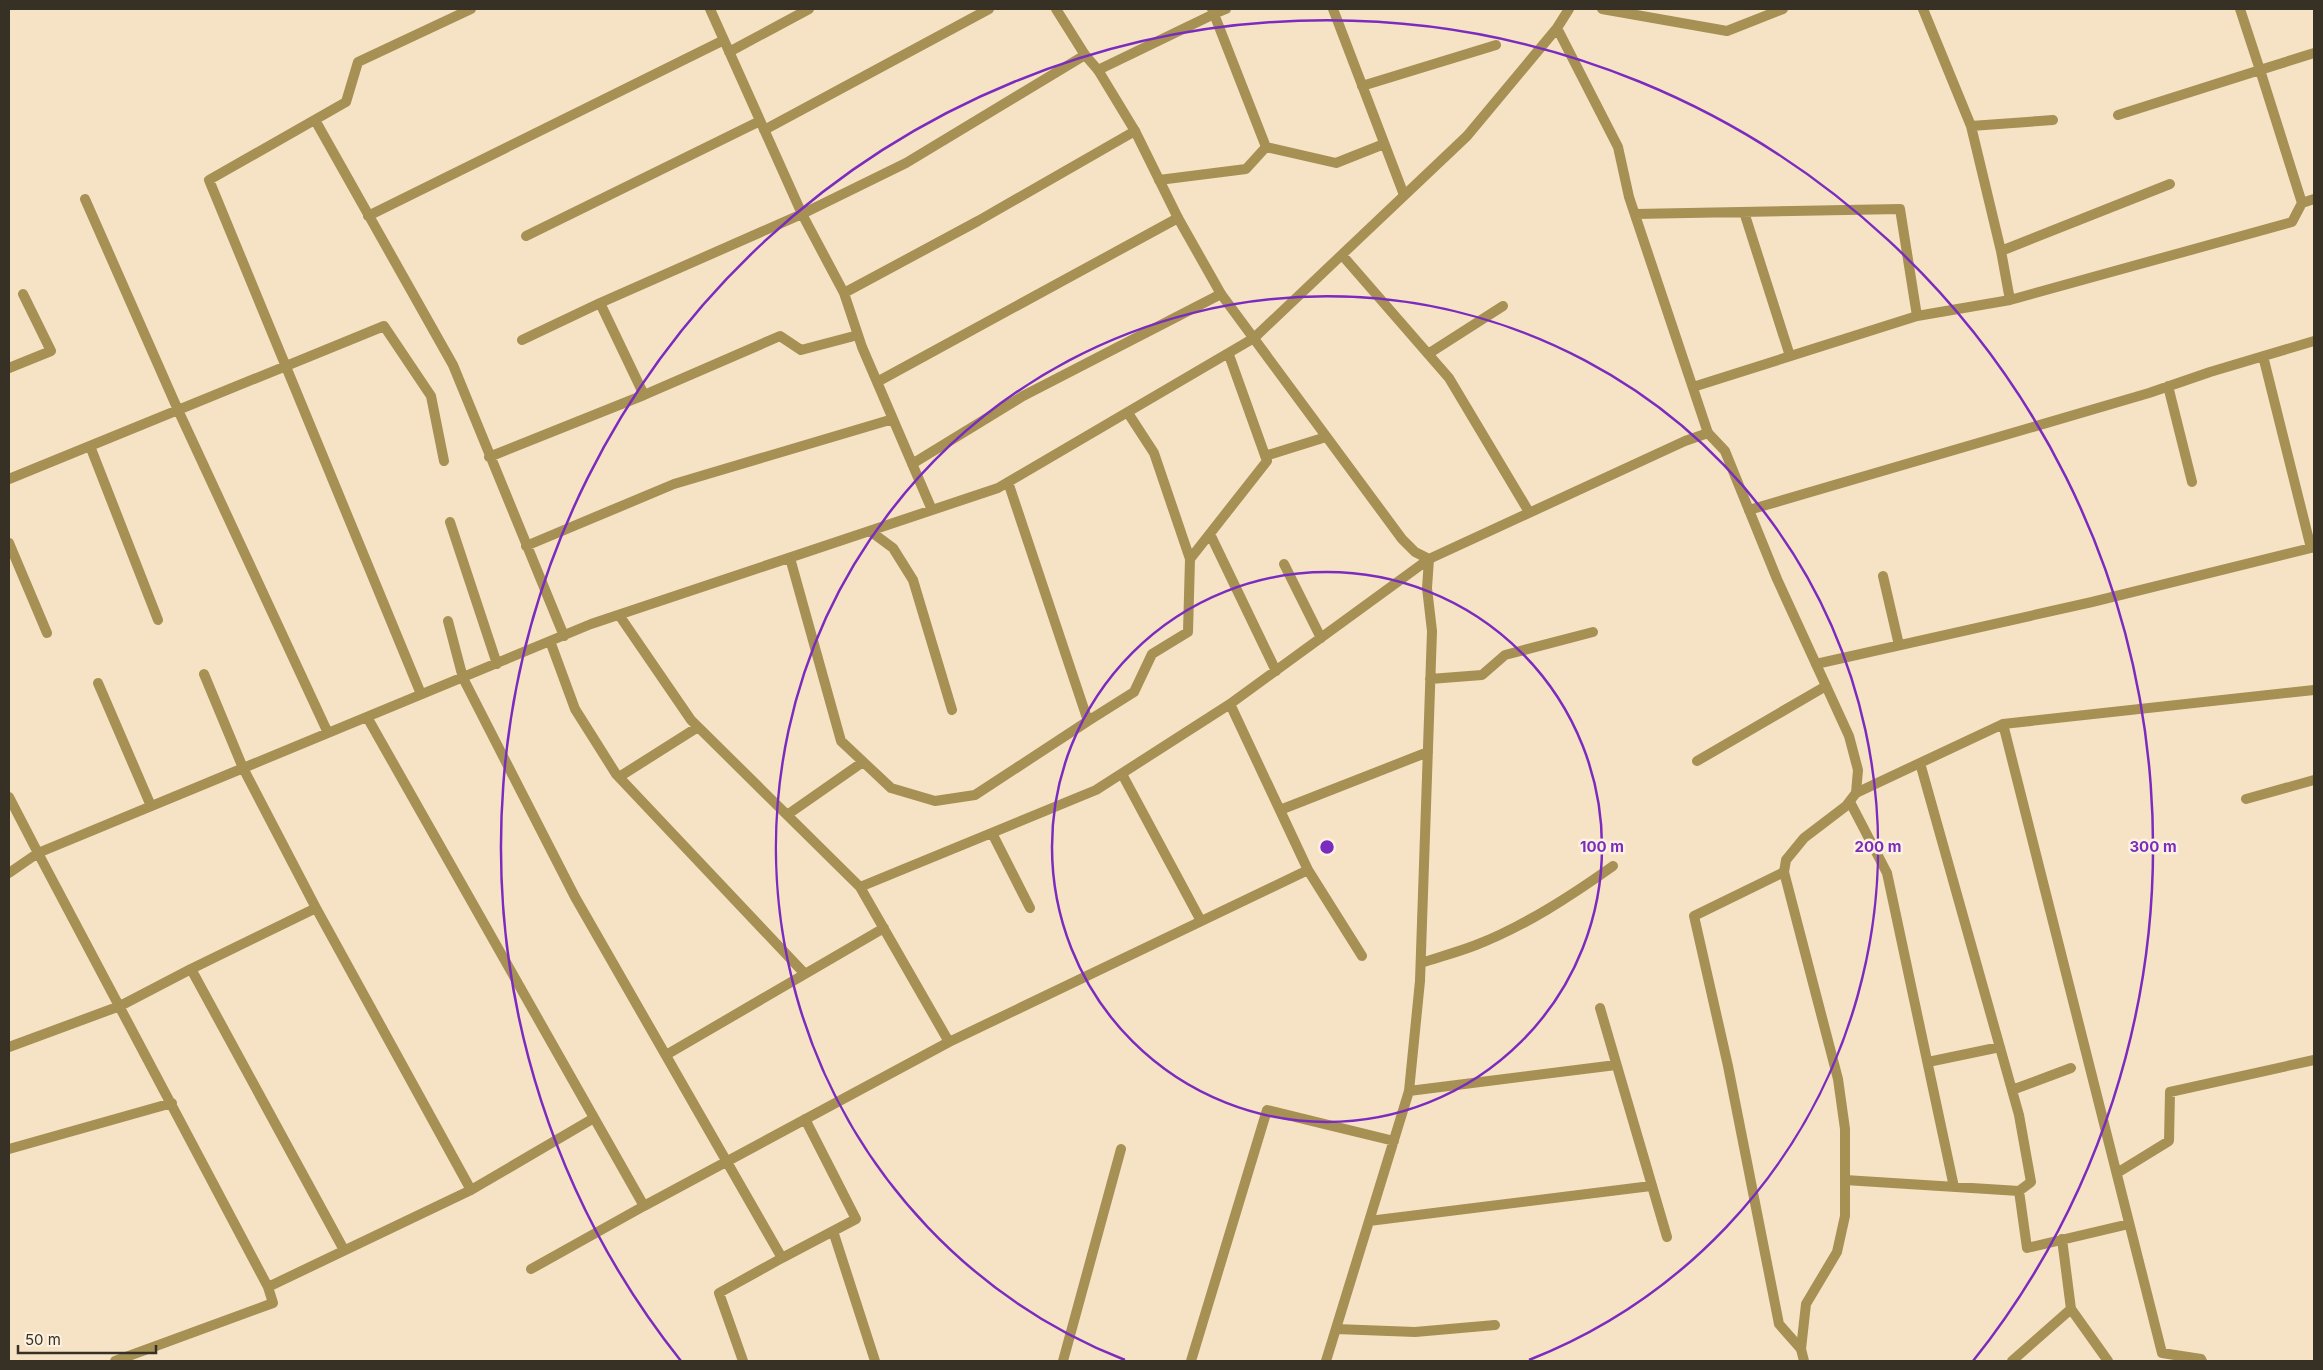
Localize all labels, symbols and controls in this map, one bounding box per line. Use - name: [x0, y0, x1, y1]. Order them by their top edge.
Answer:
- text: 100 m: [1580, 837, 1624, 856]
- text: 200 m: [1855, 837, 1901, 856]
- text: 300 m: [2129, 837, 2177, 856]
- centre of rings: [1318, 838, 1336, 856]
- scale bar: [18, 1322, 155, 1354]
- text: 50 m: [25, 1330, 61, 1349]

